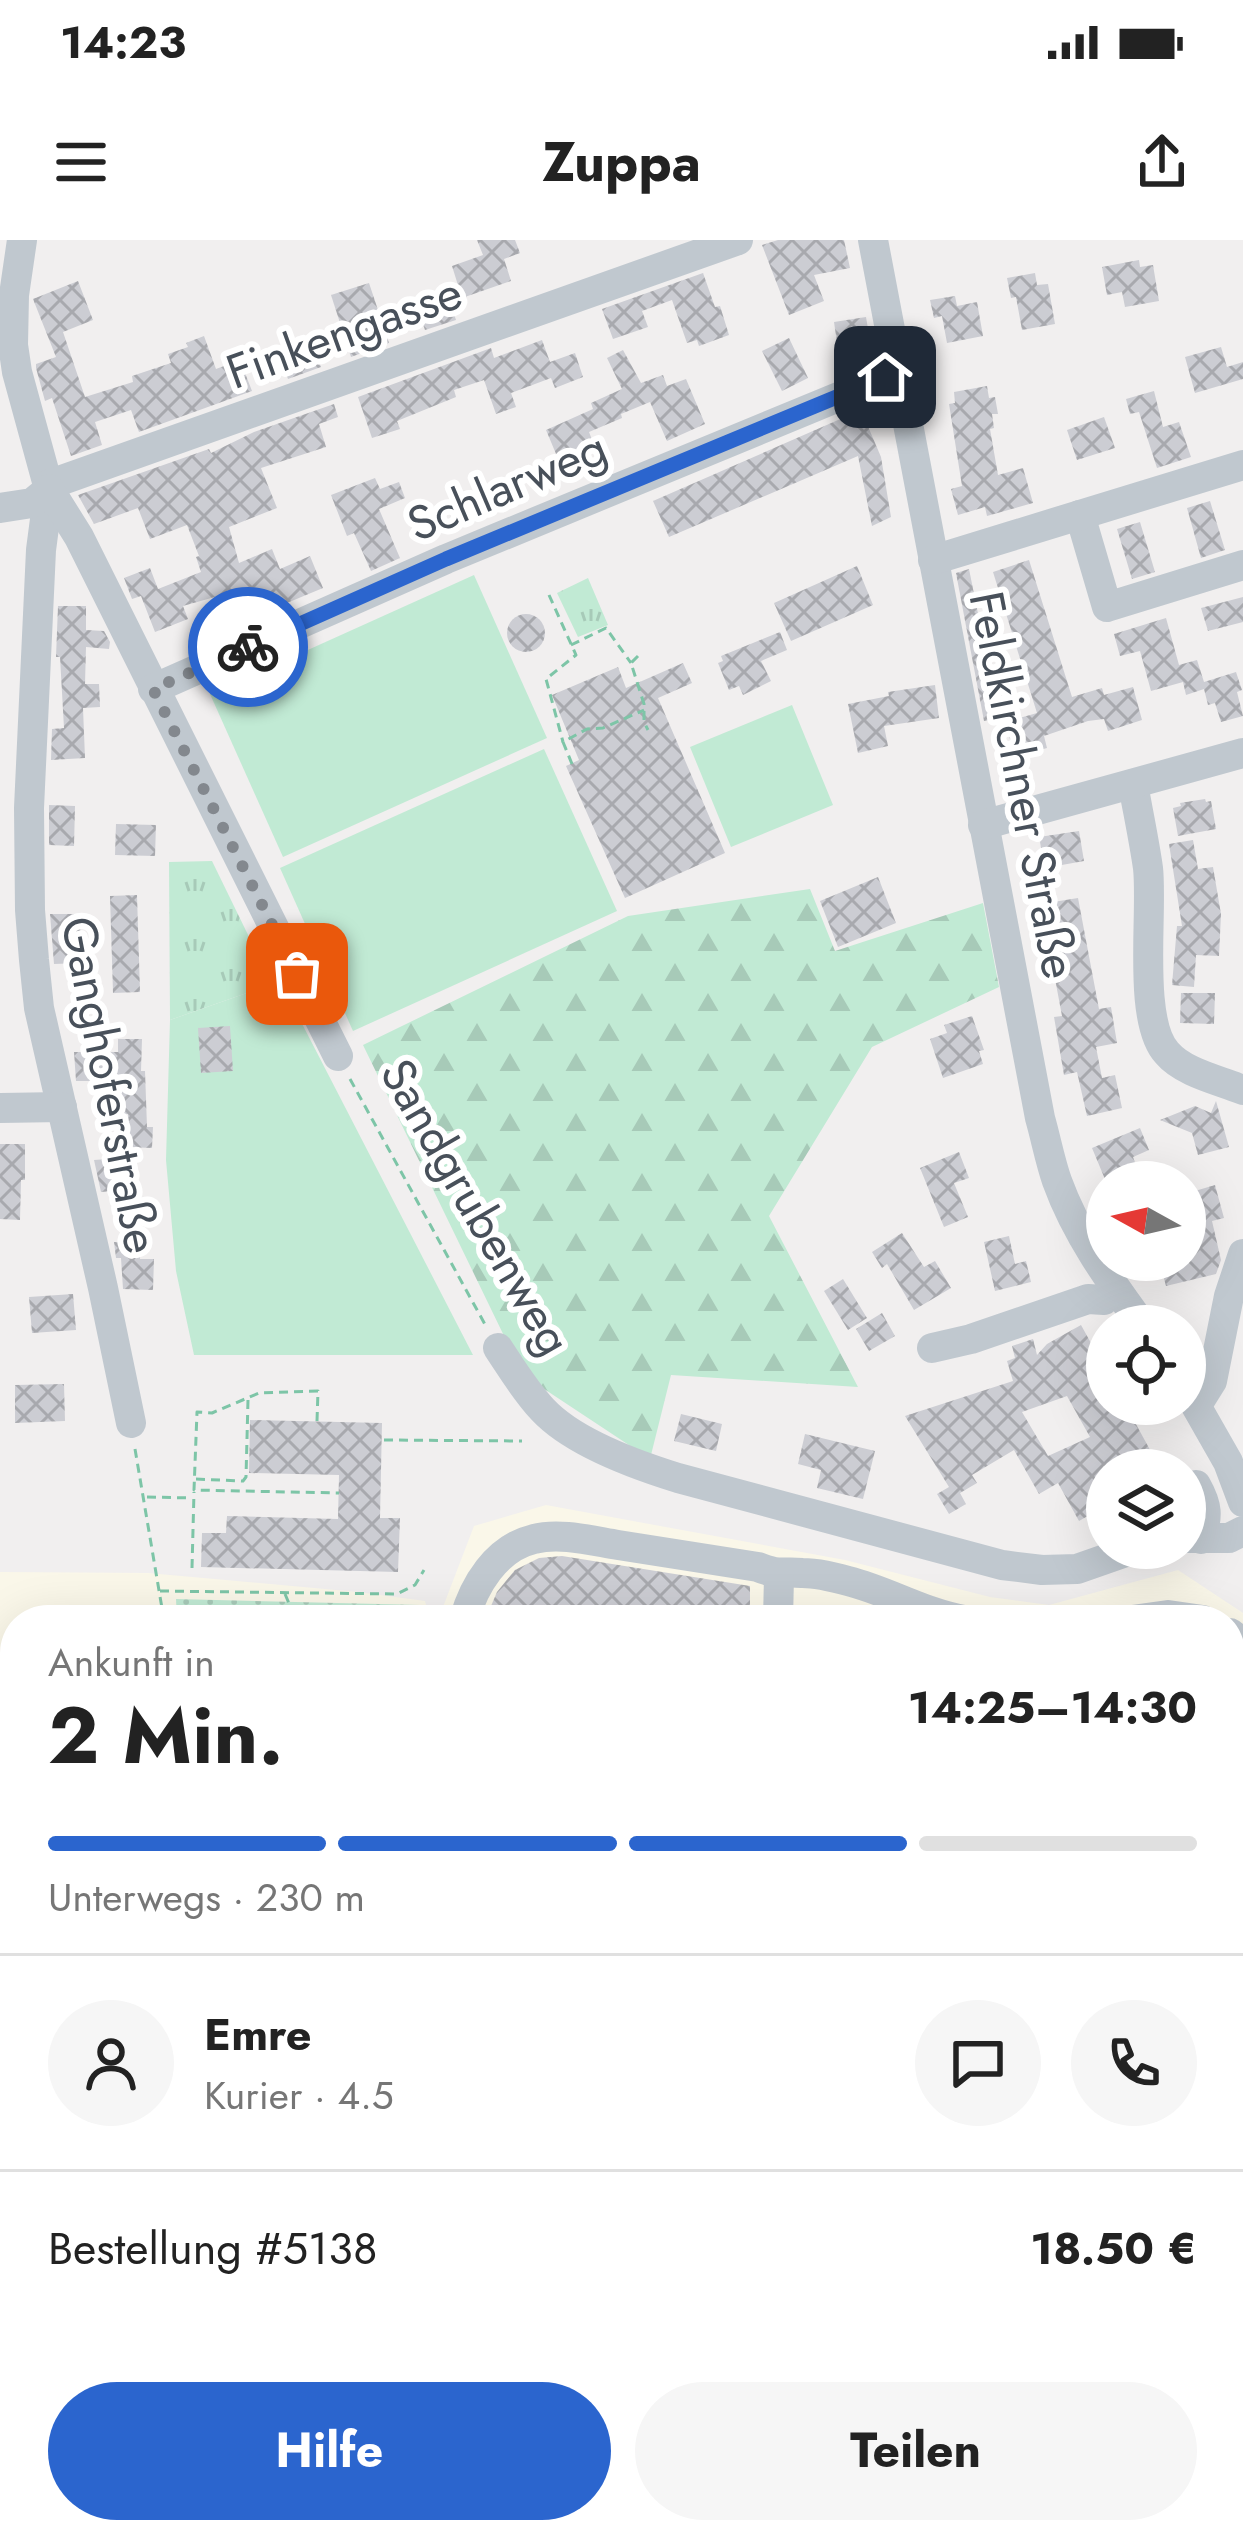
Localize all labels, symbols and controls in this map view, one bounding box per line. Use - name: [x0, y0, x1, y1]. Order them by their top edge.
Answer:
- text: 14:23: [60, 10, 186, 75]
- text: Zuppa: [542, 123, 701, 201]
- icon: menu: [48, 129, 114, 195]
- icon: share: [1129, 129, 1195, 195]
- street label: Finkengasse: [217, 258, 471, 406]
- pin: [834, 326, 936, 428]
- icon: home: [852, 344, 918, 410]
- street label: Schlarweg: [397, 413, 617, 559]
- street label: Feldkirchner Straße: [952, 585, 1094, 985]
- courier: [188, 587, 308, 707]
- icon: bike: [215, 614, 281, 680]
- street label: Ganghoferstraße: [44, 911, 176, 1259]
- pin: [246, 923, 348, 1025]
- icon: bag: [264, 941, 330, 1007]
- street label: Sandgrubenweg: [363, 1046, 589, 1368]
- north arrow: [1086, 1161, 1206, 1281]
- map controls: [1086, 1161, 1206, 1569]
- button: locate: [1086, 1305, 1206, 1425]
- button: layers: [1086, 1449, 1206, 1569]
- text: Ankunft in: [48, 1634, 215, 1691]
- text: 14:25–14:30: [908, 1675, 1197, 1740]
- text: 2 Min.: [48, 1680, 284, 1792]
- text: Unterwegs · 230 m: [48, 1869, 365, 1926]
- button: person: [48, 2000, 174, 2126]
- button: chat: [915, 2000, 1041, 2126]
- button: phone: [1071, 2000, 1197, 2126]
- text: Emre: [204, 2002, 312, 2067]
- text: Kurier · 4.5: [204, 2067, 394, 2124]
- text: Bestellung #5138: [48, 2216, 378, 2281]
- text: 18.50 €: [1030, 2216, 1197, 2281]
- button: Hilfe: [48, 2382, 611, 2520]
- button: Teilen: [635, 2382, 1197, 2520]

